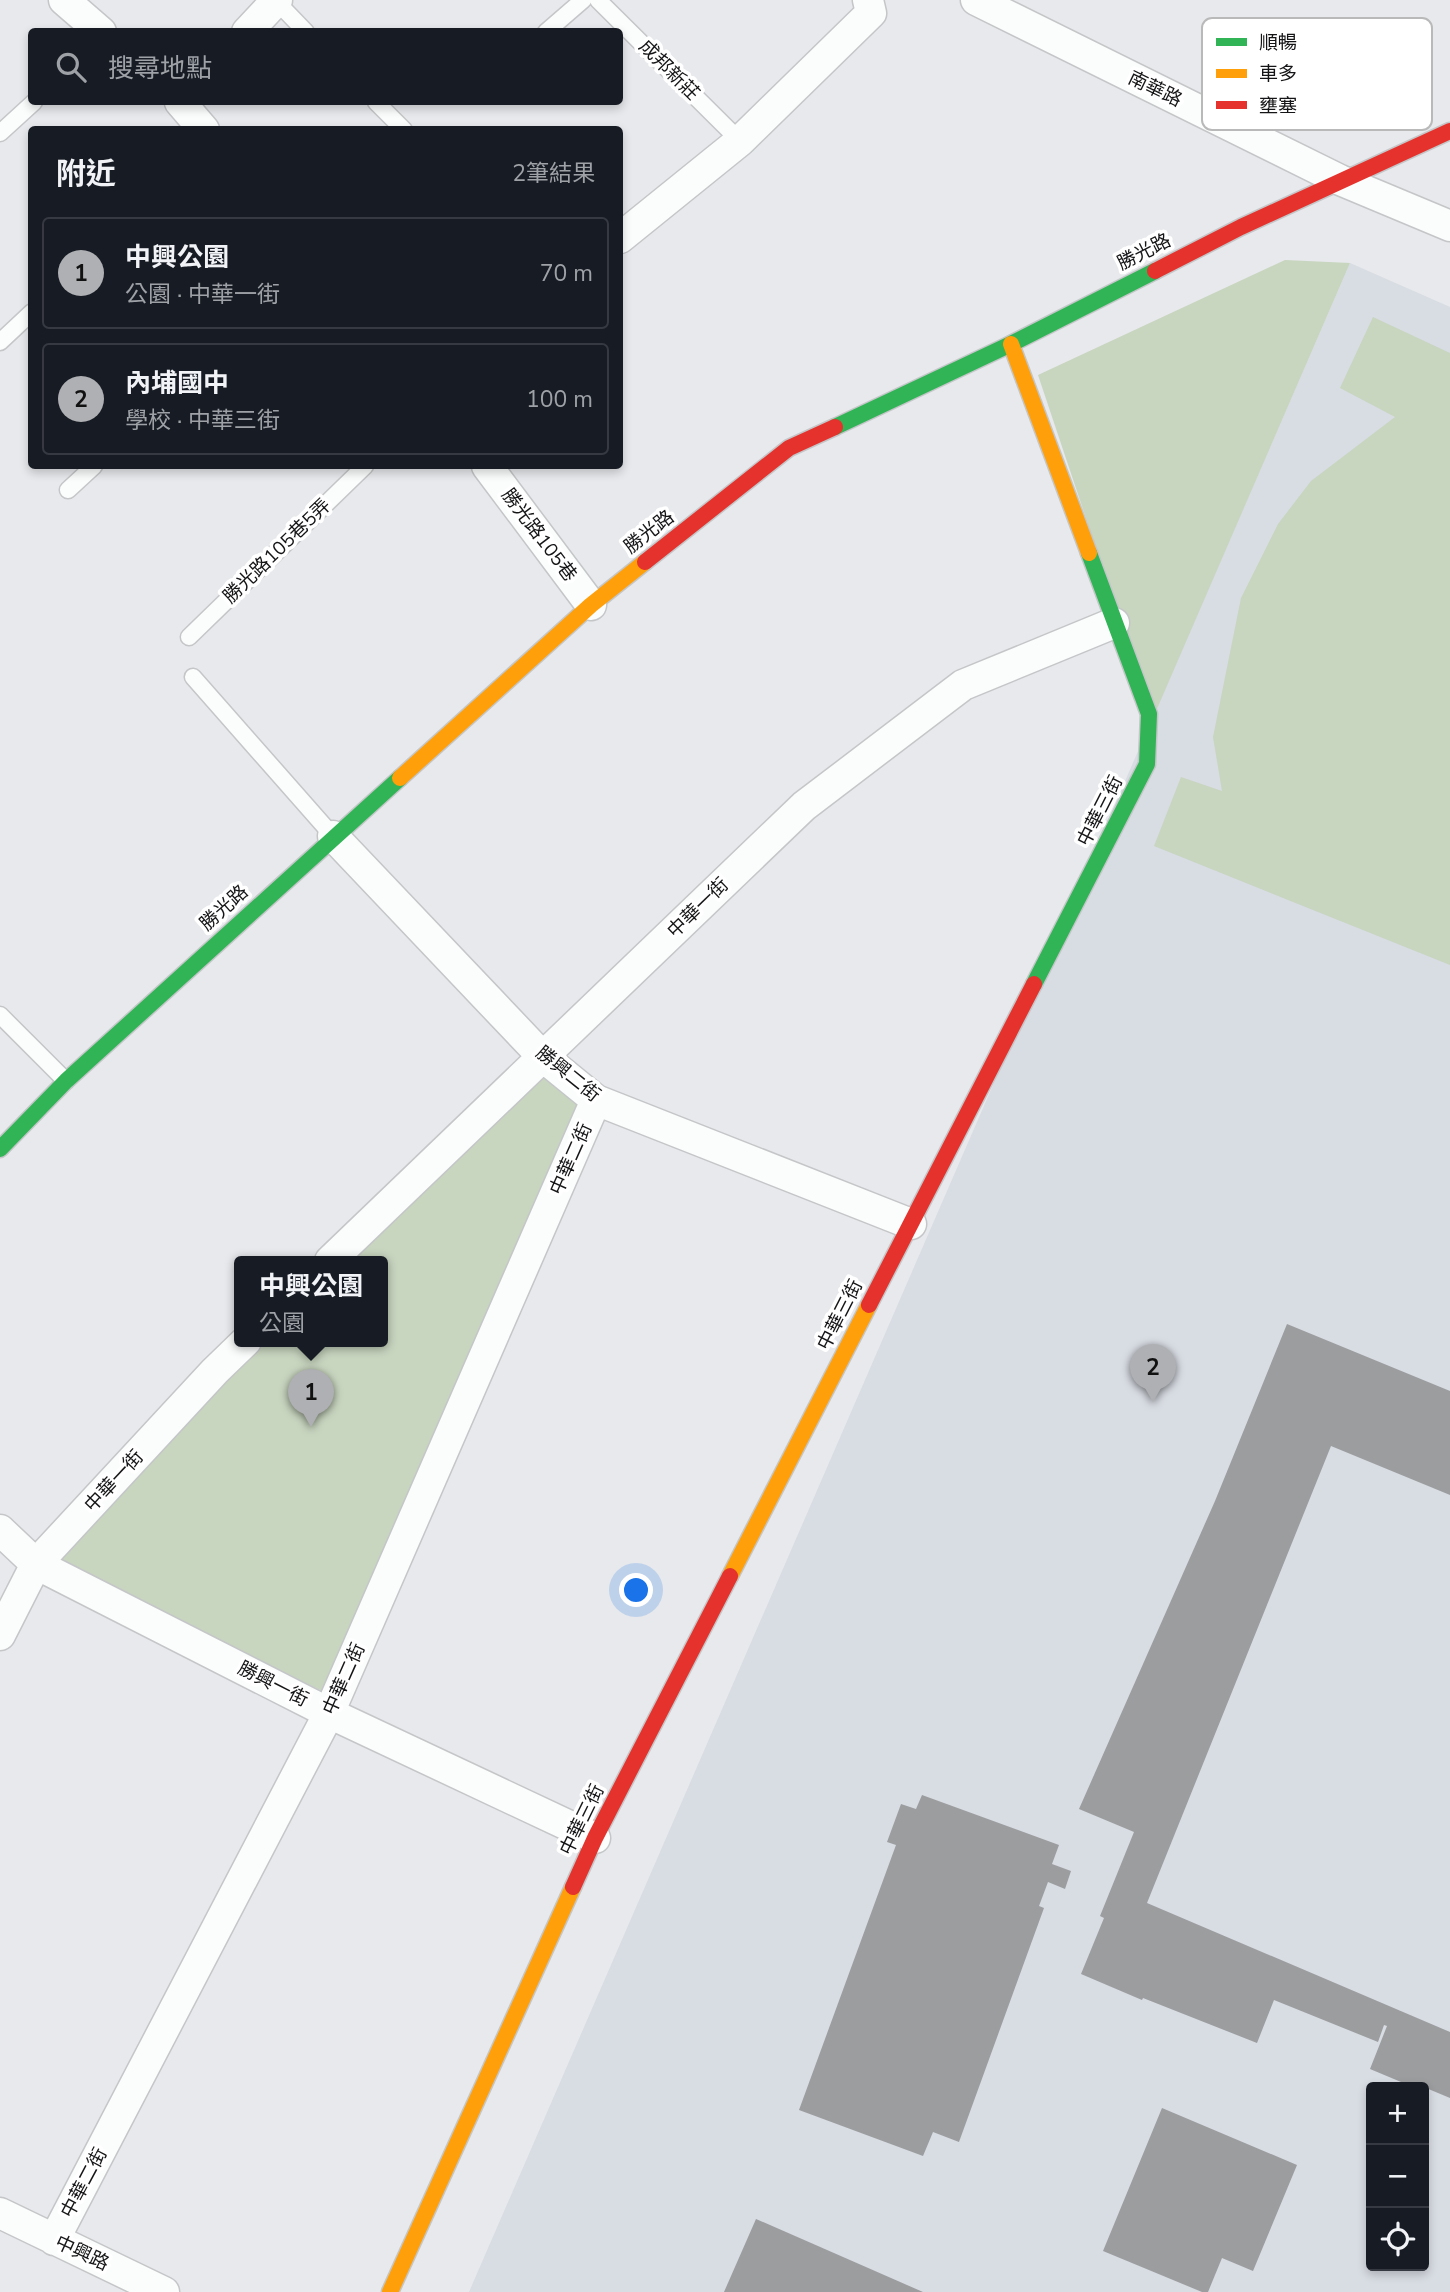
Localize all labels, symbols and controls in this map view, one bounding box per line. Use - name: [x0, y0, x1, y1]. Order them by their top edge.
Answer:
- legend: [1202, 18, 1432, 130]
- search box: [28, 28, 623, 105]
- text: 順暢: [1259, 30, 1297, 56]
- street label: 成邦新莊: [633, 34, 705, 106]
- icon: search: [52, 48, 90, 86]
- text: 搜尋地點: [108, 51, 212, 86]
- text: 車多: [1259, 61, 1297, 87]
- street label: 南華路: [1124, 65, 1186, 113]
- text: 壅塞: [1259, 93, 1297, 119]
- text: 附近: [56, 154, 116, 195]
- text: 2筆結果: [512, 158, 595, 189]
- street label: 勝光路: [1113, 227, 1175, 277]
- text: 中興公園: [125, 240, 229, 275]
- text: 1: [74, 258, 88, 289]
- text: 70 m: [540, 258, 593, 289]
- text: 公園 · 中華一街: [125, 279, 280, 310]
- text: 內埔國中: [125, 366, 229, 401]
- text: 2: [74, 384, 88, 415]
- text: 100 m: [526, 384, 593, 415]
- text: 學校 · 中華三街: [125, 405, 280, 436]
- street label: 勝光路105巷: [495, 483, 583, 587]
- street label: 勝光路105巷5弄: [217, 493, 337, 609]
- street label: 勝光路: [619, 504, 679, 560]
- street label: 中華三街: [1071, 771, 1129, 851]
- street label: 中華一街: [662, 872, 734, 944]
- street label: 勝光路: [194, 879, 254, 937]
- street label: 勝興二街: [530, 1040, 606, 1108]
- street label: 中華二街: [544, 1119, 598, 1199]
- popup: [234, 1256, 388, 1347]
- text: 中興公園: [259, 1269, 363, 1304]
- street label: 中華三街: [811, 1275, 869, 1355]
- text: 公園: [259, 1308, 305, 1339]
- pin: 2: [1130, 1344, 1176, 1402]
- pin: 1: [288, 1369, 334, 1427]
- street label: 中華一街: [79, 1444, 149, 1518]
- your location: [619, 1573, 653, 1607]
- street label: 中華二街: [317, 1639, 371, 1719]
- street label: 勝興一街: [233, 1655, 313, 1713]
- street label: 中華三街: [554, 1780, 610, 1860]
- map controls: [1366, 2082, 1429, 2271]
- button: +: [1366, 2082, 1429, 2145]
- street label: 中華二街: [55, 2143, 113, 2223]
- button: −: [1366, 2145, 1429, 2208]
- button: locate: [1366, 2208, 1429, 2271]
- street label: 中興路: [51, 2229, 113, 2277]

